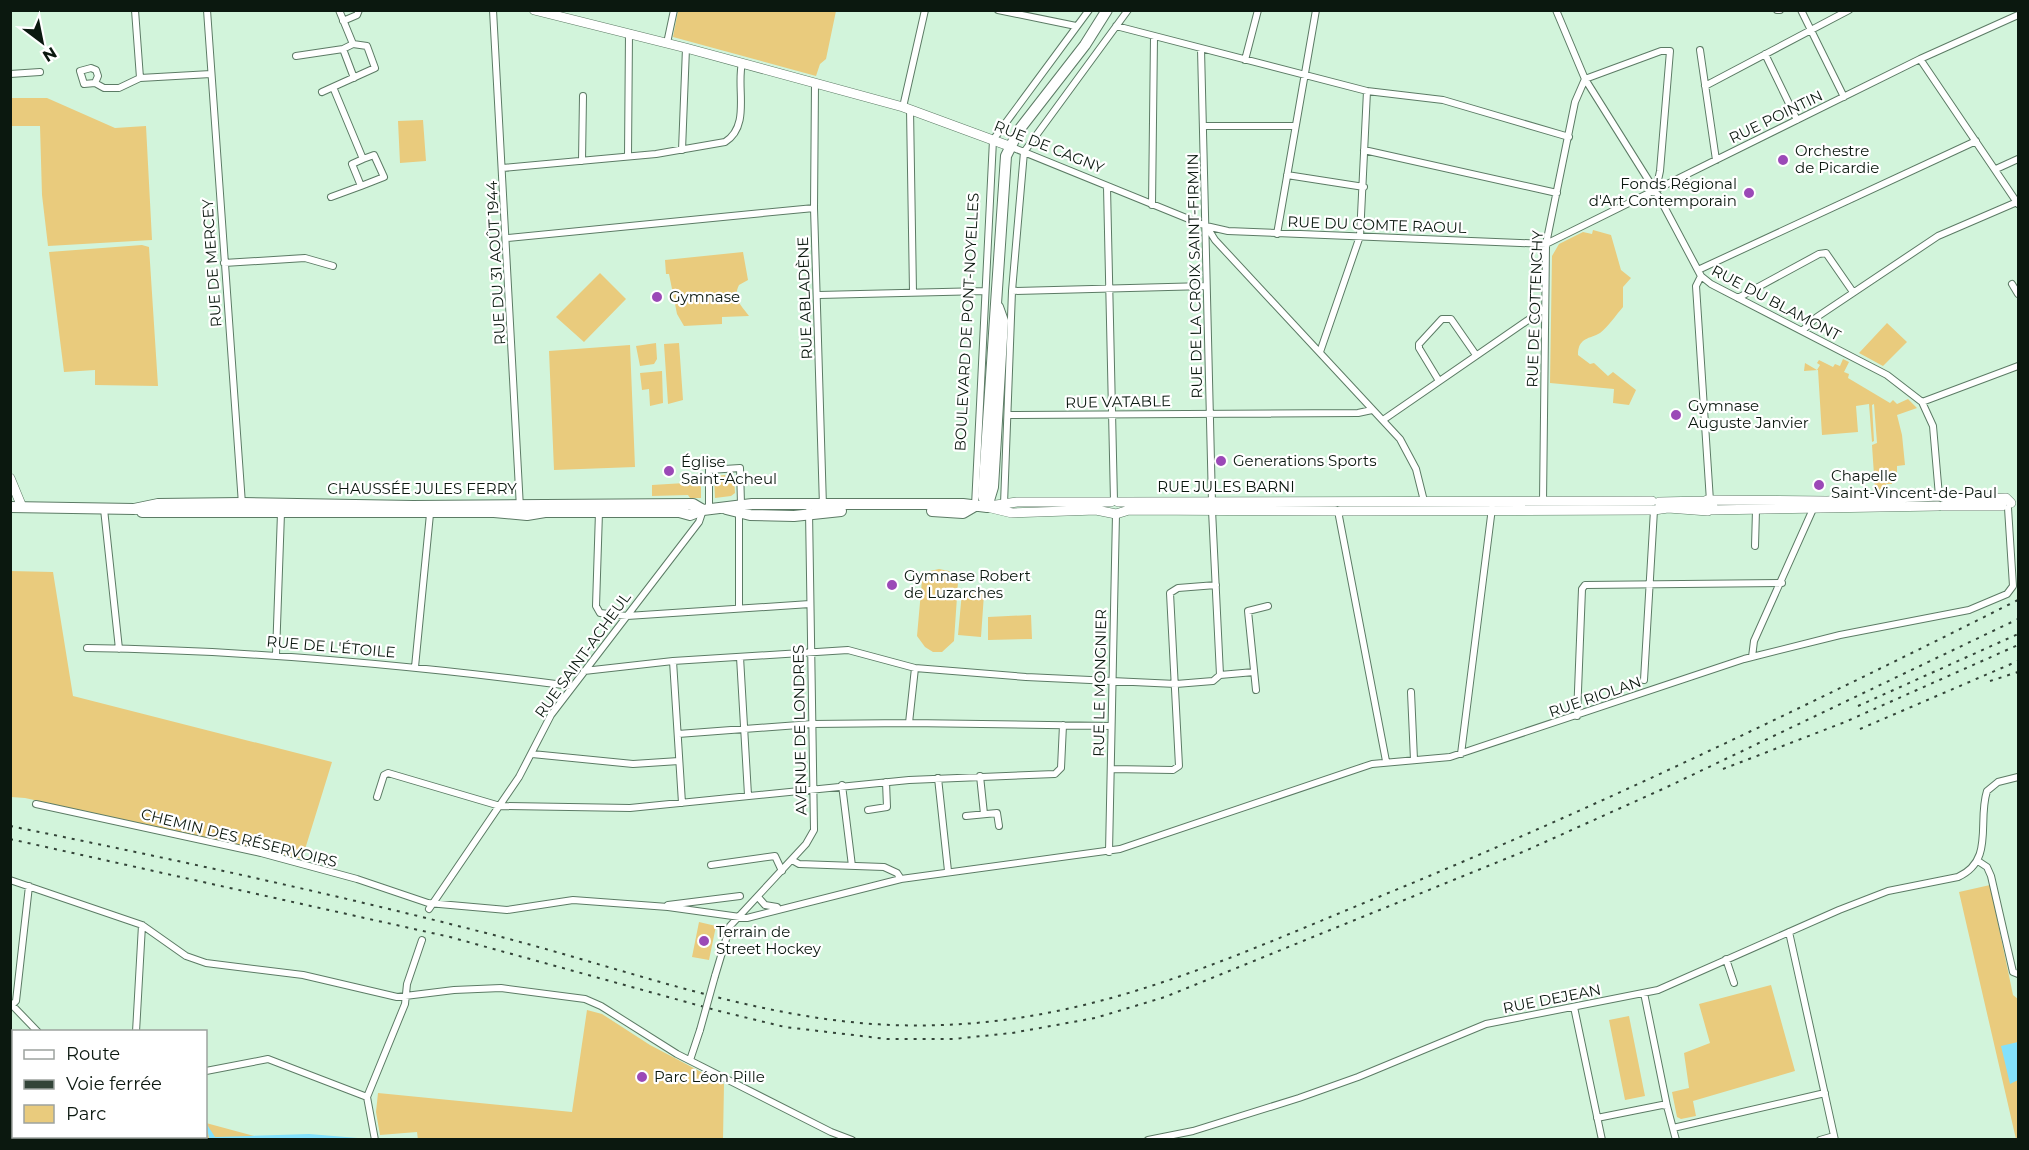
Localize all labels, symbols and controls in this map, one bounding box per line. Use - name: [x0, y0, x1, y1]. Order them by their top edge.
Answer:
- north arrow: [12, 12, 72, 72]
- text: N: [39, 43, 60, 66]
- street label: RUE POINTIN: [1726, 86, 1826, 147]
- street label: RUE DE CAGNY: [991, 116, 1107, 177]
- place label: Orchestre de Picardie: [1795, 141, 1879, 177]
- street label: RUE DE LA CROIX SAINT-FIRMIN: [1183, 153, 1206, 399]
- marker: Orchestre de Picardie: [1776, 153, 1790, 167]
- place label: Fonds Régional d'Art Contemporain: [1589, 174, 1737, 210]
- street label: RUE DU 31 AOÛT 1944: [482, 180, 509, 346]
- marker: Fonds Régional d'Art Contemporain: [1742, 186, 1756, 200]
- street label: BOULEVARD DE PONT-NOYELLES: [950, 192, 983, 452]
- street label: RUE DE MERCEY: [198, 198, 225, 328]
- street label: RUE DU COMTE RAOUL: [1287, 212, 1467, 237]
- street label: RUE DE COTTENCHY: [1522, 230, 1547, 388]
- street label: RUE ABLADÈNE: [793, 236, 816, 360]
- street label: RUE DU BLAMONT: [1708, 260, 1844, 345]
- place label: Gymnase: [669, 287, 740, 306]
- marker: Gymnase: [650, 290, 664, 304]
- street label: RUE VATABLE: [1065, 391, 1171, 412]
- place label: Gymnase Auguste Janvier: [1688, 396, 1809, 432]
- marker: Gymnase Auguste Janvier: [1669, 408, 1683, 422]
- place label: Generations Sports: [1233, 451, 1376, 470]
- place label: Église Saint-Acheul: [681, 452, 777, 488]
- marker: Generations Sports: [1214, 454, 1228, 468]
- marker: Église Saint-Acheul: [662, 464, 676, 478]
- place label: Chapelle Saint-Vincent-de-Paul: [1831, 466, 1997, 502]
- street label: RUE JULES BARNI: [1157, 477, 1295, 496]
- marker: Chapelle Saint-Vincent-de-Paul: [1812, 478, 1826, 492]
- street label: CHAUSSÉE JULES FERRY: [327, 479, 517, 498]
- place label: Gymnase Robert de Luzarches: [904, 566, 1031, 602]
- marker: Gymnase Robert de Luzarches: [885, 578, 899, 592]
- street label: RUE SAINT-ACHEUL: [530, 588, 635, 721]
- street label: RUE LE MONGNIER: [1089, 609, 1110, 757]
- street label: RUE DE L'ÉTOILE: [266, 631, 396, 662]
- street label: AVENUE DE LONDRES: [789, 644, 810, 816]
- street label: RUE RIOLAN: [1546, 672, 1644, 721]
- street label: CHEMIN DES RÉSERVOIRS: [139, 804, 339, 871]
- place label: Terrain de Street Hockey: [716, 922, 822, 958]
- marker: Terrain de Street Hockey: [697, 934, 711, 948]
- street label: RUE DEJEAN: [1501, 980, 1603, 1017]
- legend: [12, 1030, 207, 1138]
- text: Route: [66, 1043, 120, 1065]
- place label: Parc Léon Pille: [654, 1067, 765, 1086]
- marker: Parc Léon Pille: [635, 1070, 649, 1084]
- text: Voie ferrée: [66, 1073, 162, 1095]
- text: Parc: [66, 1103, 106, 1125]

